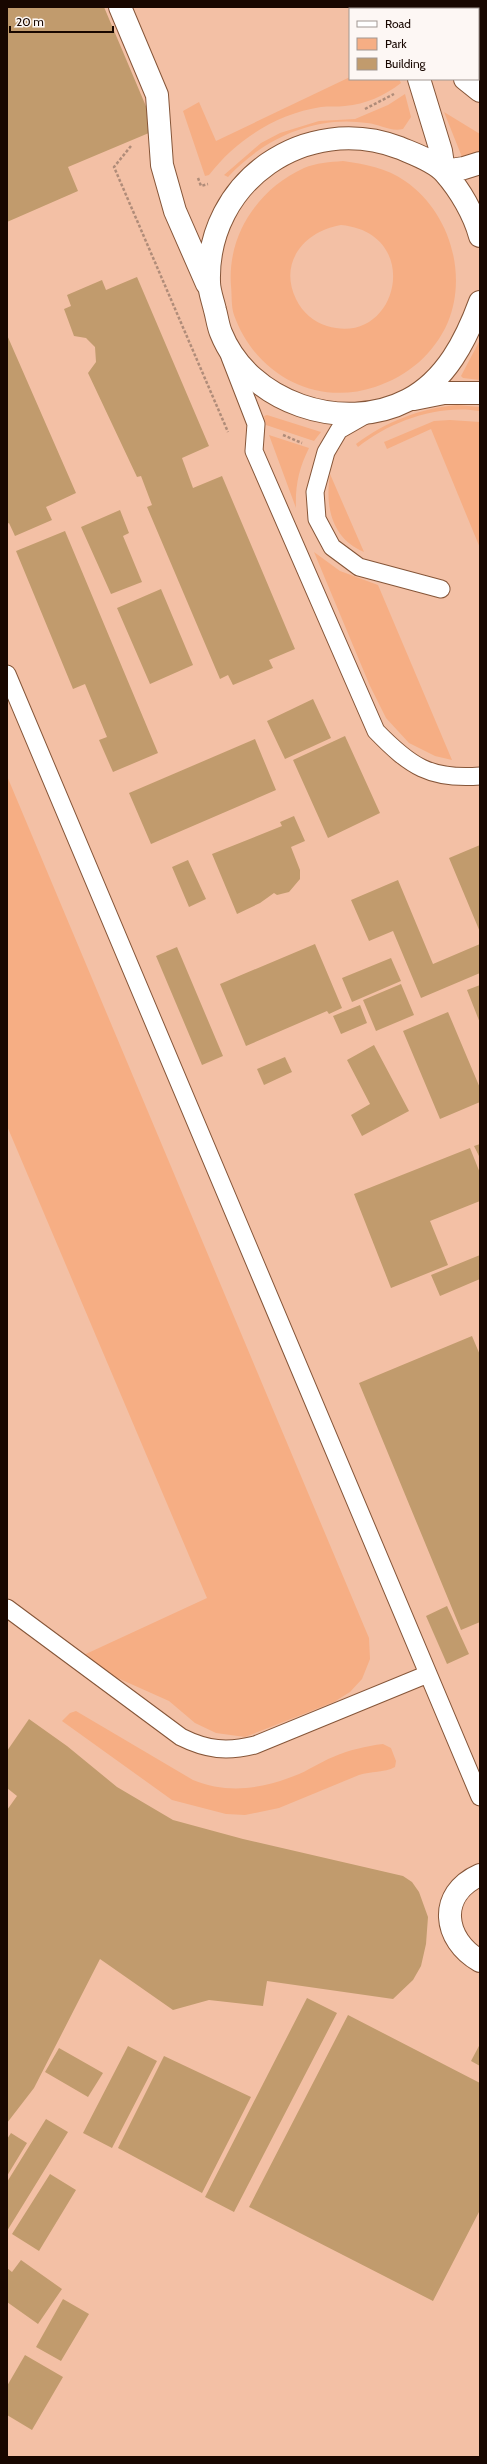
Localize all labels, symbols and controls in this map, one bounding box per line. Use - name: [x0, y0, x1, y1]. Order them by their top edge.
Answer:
- scale bar: [10, 8, 113, 34]
- legend: [349, 8, 479, 80]
- text: 20 m: [16, 14, 44, 29]
- text: Road: [385, 16, 411, 31]
- text: Park: [385, 36, 407, 51]
- text: Building: [385, 56, 427, 71]

